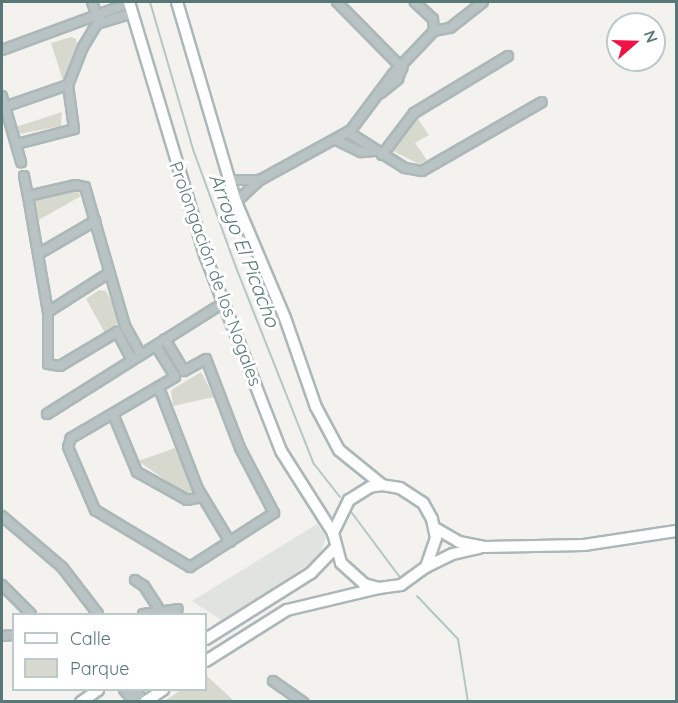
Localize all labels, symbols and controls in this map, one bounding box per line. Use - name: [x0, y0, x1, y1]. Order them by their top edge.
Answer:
- north arrow: [606, 12, 666, 72]
- text: N: [640, 28, 662, 45]
- street label: Prolongación de los Nogales: [164, 159, 266, 389]
- water label: Arroyo El Picacho: [205, 170, 285, 330]
- legend: [12, 613, 207, 691]
- text: Calle: [70, 627, 111, 650]
- text: Parque: [70, 657, 129, 680]

